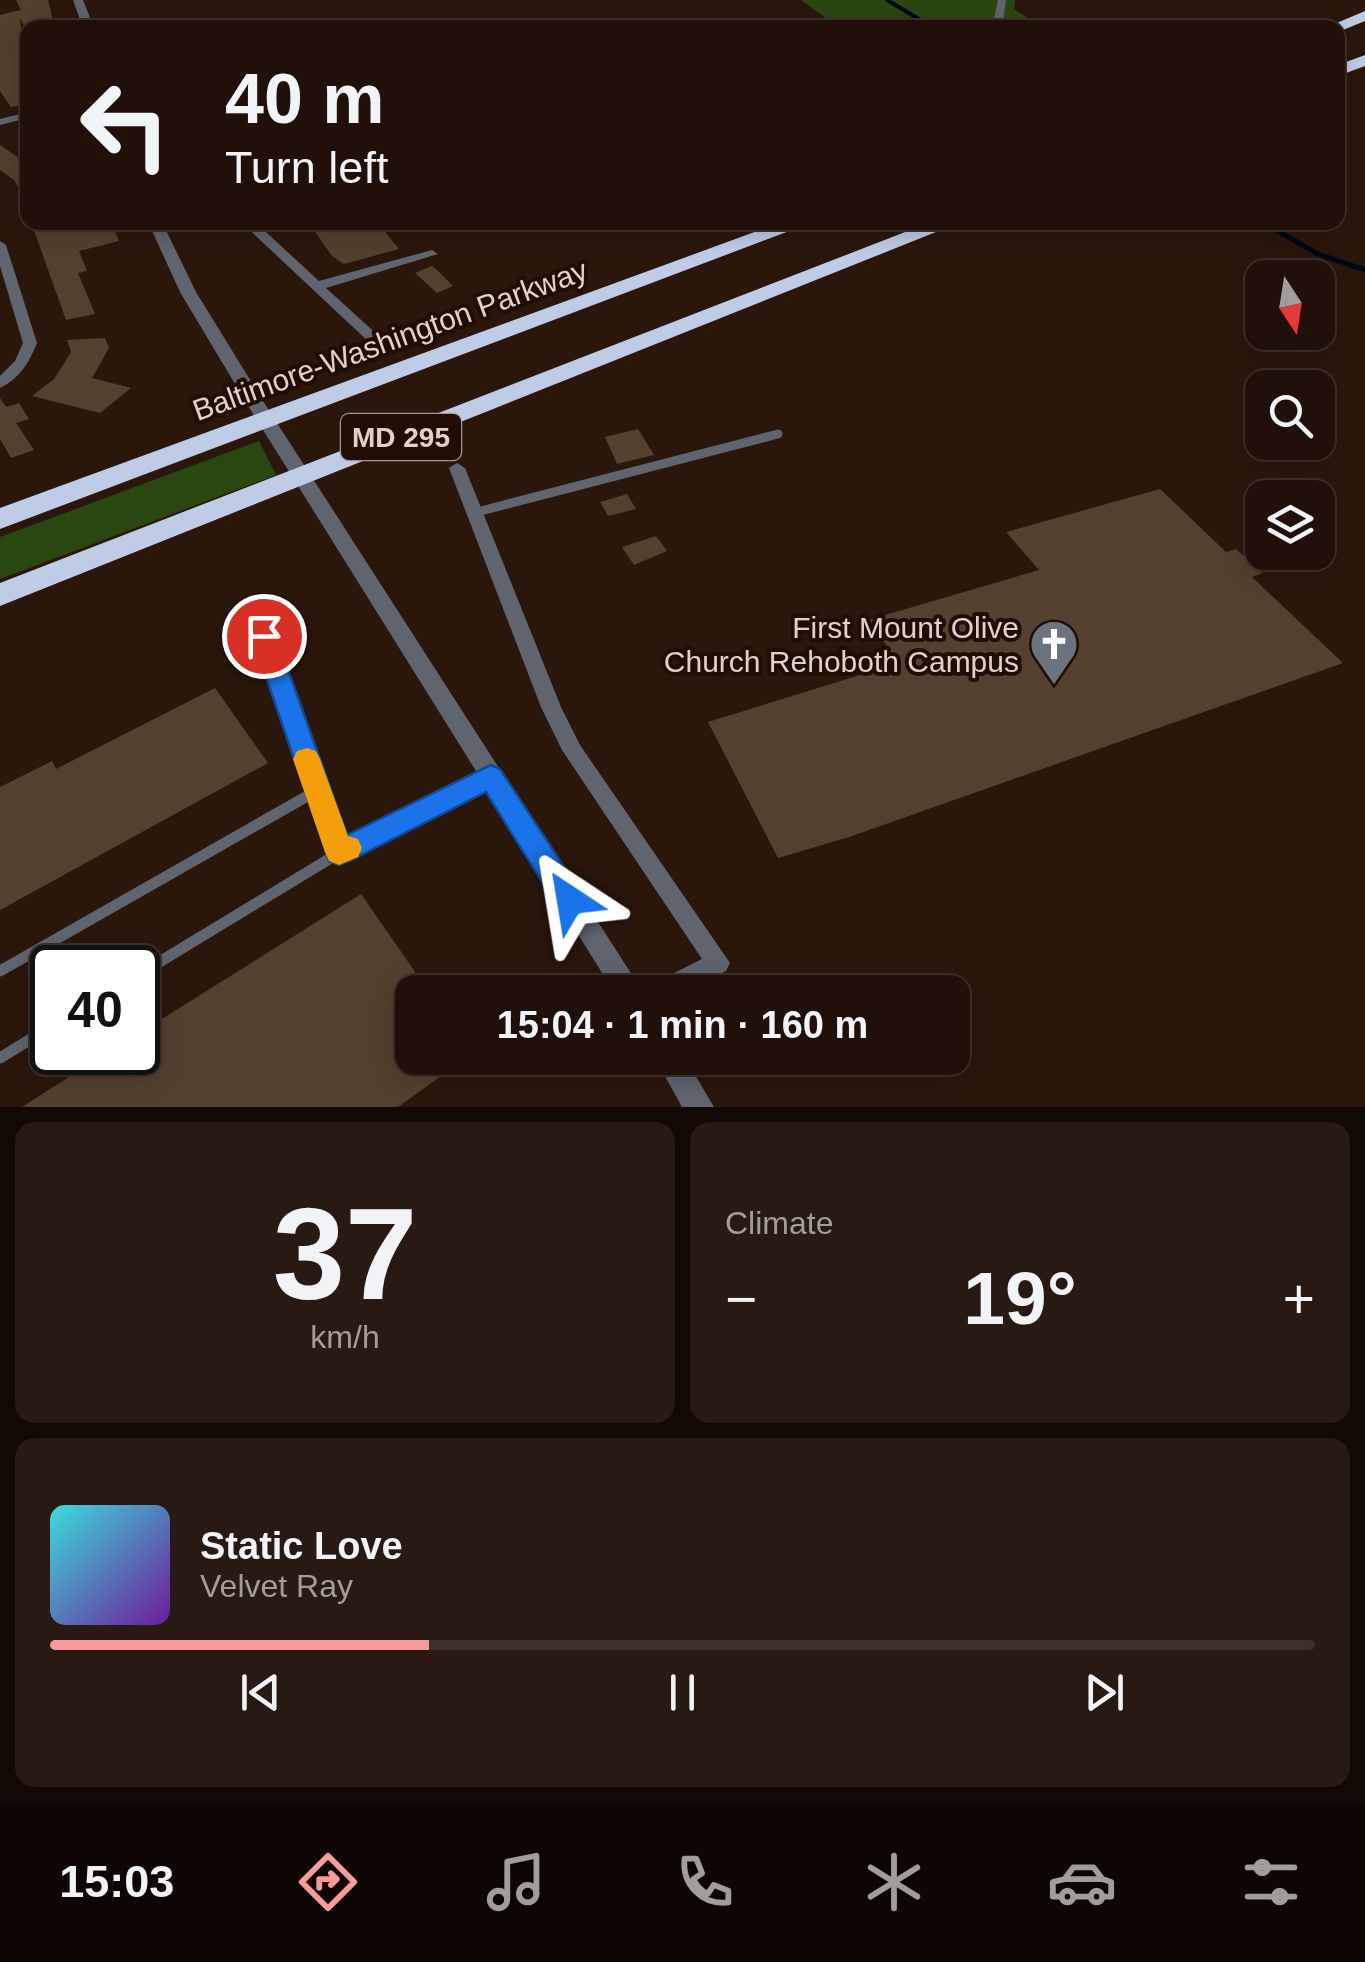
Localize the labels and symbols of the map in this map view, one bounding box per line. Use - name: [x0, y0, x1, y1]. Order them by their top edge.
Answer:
- street label: Baltimore-Washington Parkway: [188, 253, 592, 427]
- north arrow: [1245, 260, 1335, 350]
- road number: MD 295: [341, 414, 461, 460]
- pin: [222, 594, 307, 679]
- place label: First Mount Olive Church Rehoboth Campus: [664, 611, 1019, 678]
- church icon: First Mount Olive Church Rehoboth Campus: [1028, 618, 1080, 686]
- position arrow: [518, 848, 622, 952]
- speed limit sign: 40: [30, 945, 160, 1075]

